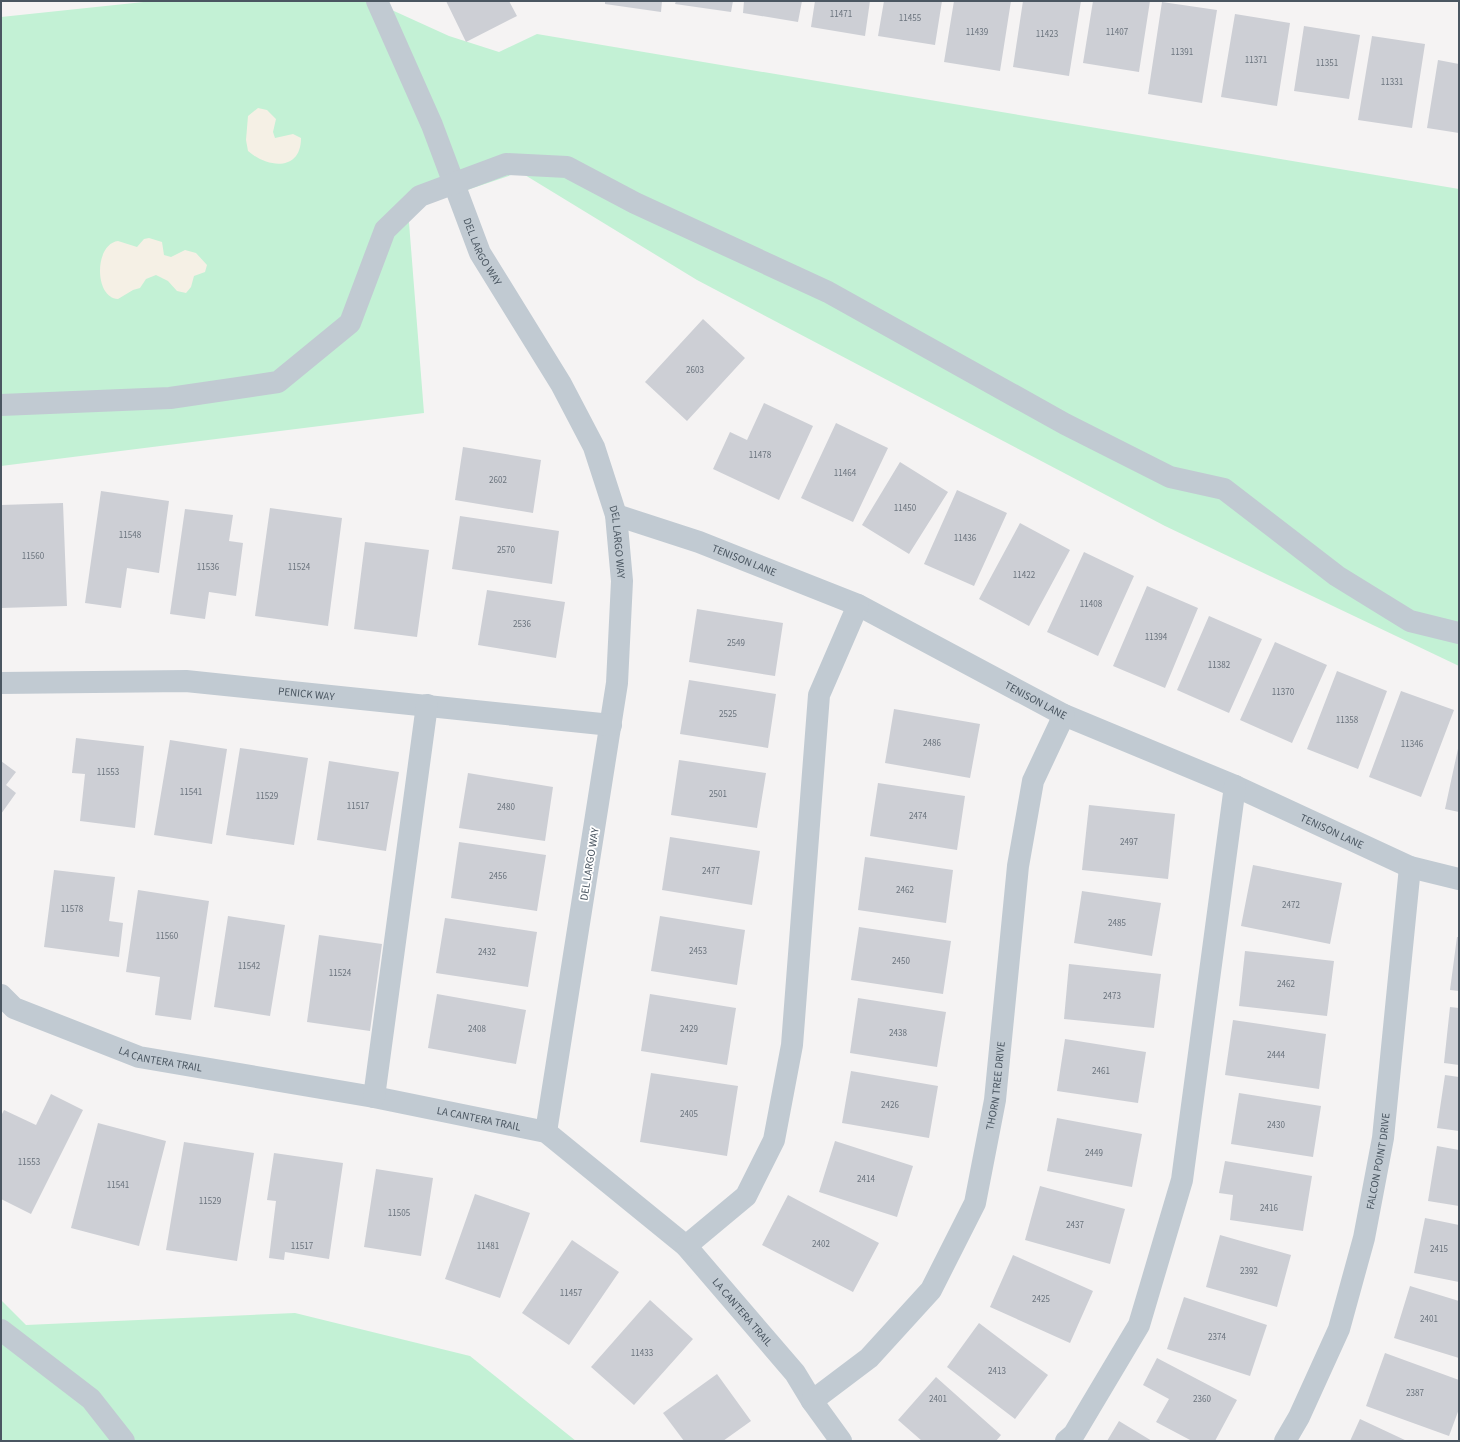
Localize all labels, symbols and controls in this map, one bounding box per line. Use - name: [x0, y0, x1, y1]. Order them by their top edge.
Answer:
- house number: 11471: [830, 8, 852, 21]
- house number: 11455: [899, 12, 922, 25]
- house number: 11439: [966, 26, 989, 39]
- house number: 11407: [1106, 26, 1129, 39]
- house number: 11423: [1036, 28, 1059, 41]
- house number: 11391: [1171, 46, 1193, 59]
- house number: 11371: [1245, 54, 1267, 67]
- house number: 11351: [1316, 57, 1338, 70]
- house number: 11331: [1381, 76, 1403, 89]
- street label: DEL LARGO WAY: [459, 216, 506, 289]
- house number: 2603: [686, 364, 704, 377]
- house number: 11478: [749, 449, 772, 462]
- house number: 11464: [834, 467, 857, 480]
- house number: 2602: [489, 474, 507, 487]
- house number: 11450: [894, 502, 917, 515]
- street label: DEL LARGO WAY: [605, 503, 629, 580]
- house number: 11548: [119, 529, 142, 542]
- house number: 11436: [954, 532, 977, 545]
- street label: TENISON LANE: [709, 541, 779, 580]
- house number: 2570: [497, 544, 515, 557]
- house number: 11560: [22, 550, 45, 563]
- house number: 11536: [197, 561, 220, 574]
- house number: 11524: [288, 561, 311, 574]
- house number: 11422: [1013, 569, 1036, 582]
- house number: 11408: [1080, 598, 1103, 611]
- house number: 2536: [513, 618, 531, 631]
- house number: 11394: [1145, 631, 1168, 644]
- house number: 2549: [727, 637, 745, 650]
- house number: 11382: [1208, 659, 1231, 672]
- street label: TENISON LANE: [1002, 678, 1070, 723]
- street label: PENICK WAY: [277, 684, 336, 704]
- house number: 11370: [1272, 686, 1295, 699]
- house number: 2525: [719, 708, 737, 721]
- house number: 11358: [1336, 714, 1359, 727]
- house number: 2486: [923, 737, 941, 750]
- house number: 11346: [1401, 738, 1424, 751]
- house number: 11553: [97, 766, 120, 779]
- house number: 11541: [180, 786, 202, 799]
- house number: 2501: [709, 788, 727, 801]
- house number: 11529: [256, 790, 279, 803]
- house number: 11517: [347, 800, 370, 813]
- house number: 2480: [497, 801, 515, 814]
- house number: 2474: [909, 810, 927, 823]
- street label: TENISON LANE: [1298, 810, 1366, 853]
- street label: DEL LARGO WAY: [576, 826, 603, 902]
- house number: 2497: [1120, 836, 1138, 849]
- house number: 2477: [702, 865, 720, 878]
- house number: 2456: [489, 870, 507, 883]
- house number: 2462: [896, 884, 914, 897]
- house number: 2472: [1282, 899, 1300, 912]
- house number: 11578: [61, 903, 84, 916]
- house number: 2485: [1108, 917, 1126, 930]
- house number: 11560: [156, 930, 179, 943]
- house number: 2453: [689, 945, 707, 958]
- house number: 2432: [478, 946, 496, 959]
- house number: 2450: [892, 955, 910, 968]
- house number: 11542: [238, 960, 261, 973]
- house number: 11524: [329, 967, 352, 980]
- house number: 2462: [1277, 978, 1295, 991]
- house number: 2473: [1103, 990, 1121, 1003]
- house number: 2408: [468, 1023, 486, 1036]
- house number: 2429: [680, 1023, 698, 1036]
- house number: 2438: [889, 1027, 907, 1040]
- street label: THORN TREE DRIVE: [982, 1041, 1009, 1132]
- street label: LA CANTERA TRAIL: [116, 1043, 204, 1076]
- house number: 2444: [1267, 1049, 1285, 1062]
- house number: 2461: [1092, 1065, 1110, 1078]
- house number: 2426: [881, 1099, 899, 1112]
- street label: LA CANTERA TRAIL: [435, 1103, 523, 1135]
- house number: 2405: [680, 1108, 698, 1121]
- street label: FALCON POINT DRIVE: [1363, 1112, 1393, 1211]
- house number: 2430: [1267, 1119, 1285, 1132]
- house number: 2449: [1085, 1147, 1103, 1160]
- house number: 11553: [18, 1156, 41, 1169]
- house number: 2414: [857, 1173, 875, 1186]
- house number: 11541: [107, 1179, 129, 1192]
- house number: 11529: [199, 1195, 222, 1208]
- house number: 2416: [1260, 1202, 1278, 1215]
- house number: 11505: [388, 1207, 411, 1220]
- house number: 2437: [1066, 1219, 1084, 1232]
- house number: 2402: [812, 1238, 830, 1251]
- house number: 11517: [291, 1240, 314, 1253]
- house number: 11481: [477, 1240, 499, 1253]
- house number: 2415: [1430, 1243, 1448, 1256]
- house number: 2392: [1240, 1265, 1258, 1278]
- street label: LA CANTERA TRAIL: [709, 1275, 776, 1350]
- house number: 11457: [560, 1287, 583, 1300]
- house number: 2425: [1032, 1293, 1050, 1306]
- house number: 2401: [1420, 1313, 1438, 1326]
- house number: 2374: [1208, 1331, 1226, 1344]
- house number: 11433: [631, 1347, 654, 1360]
- house number: 2413: [988, 1365, 1006, 1378]
- house number: 2387: [1406, 1387, 1424, 1400]
- house number: 2401: [929, 1393, 947, 1406]
- house number: 2360: [1193, 1393, 1211, 1406]

